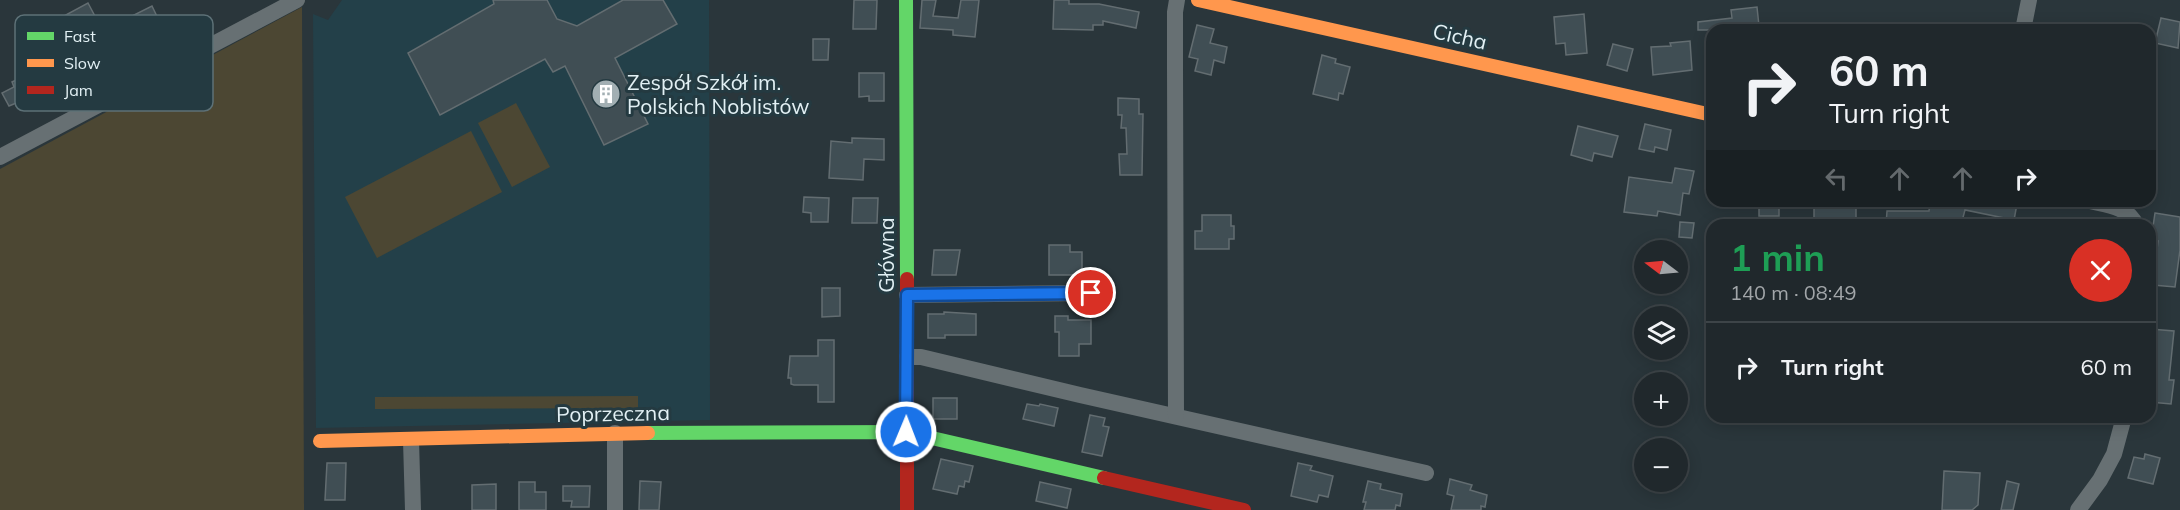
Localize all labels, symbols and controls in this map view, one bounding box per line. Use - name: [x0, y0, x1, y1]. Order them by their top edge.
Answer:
- legend: [15, 15, 213, 111]
- street label: Cicha: [1430, 17, 1490, 55]
- text: Fast: [64, 26, 96, 46]
- text: 60 m: [1829, 44, 1929, 97]
- icon: right: [1730, 48, 1808, 126]
- text: Slow: [64, 53, 101, 73]
- place label: Zespół Szkół im. Polskich Noblistów: [627, 69, 810, 119]
- building icon: Zespół Szkół im. Polskich Noblistów: [590, 78, 622, 110]
- text: Jam: [64, 80, 93, 100]
- text: Turn right: [1829, 96, 1949, 130]
- icon: left: [1820, 162, 1853, 195]
- icon: ahead: [1883, 162, 1916, 195]
- icon: ahead: [1946, 162, 1979, 195]
- icon: right: [2009, 162, 2042, 195]
- street label: Główna: [873, 217, 899, 293]
- text: 1 min: [1730, 235, 1825, 280]
- button: close: [2069, 239, 2132, 302]
- north arrow: [1634, 240, 1688, 294]
- map controls: [1634, 240, 1688, 492]
- pin: [1065, 267, 1116, 318]
- icon: arrive: [1074, 276, 1107, 309]
- text: 140 m · 08:49: [1730, 280, 1856, 305]
- button: layers: [1634, 306, 1688, 360]
- icon: right: [1730, 351, 1763, 384]
- text: Turn right: [1781, 353, 1884, 381]
- text: 60 m: [2081, 353, 2132, 381]
- button: +: [1634, 372, 1688, 426]
- street label: Poprzeczna: [556, 399, 670, 427]
- position arrow: [874, 400, 938, 464]
- button: −: [1634, 438, 1688, 492]

